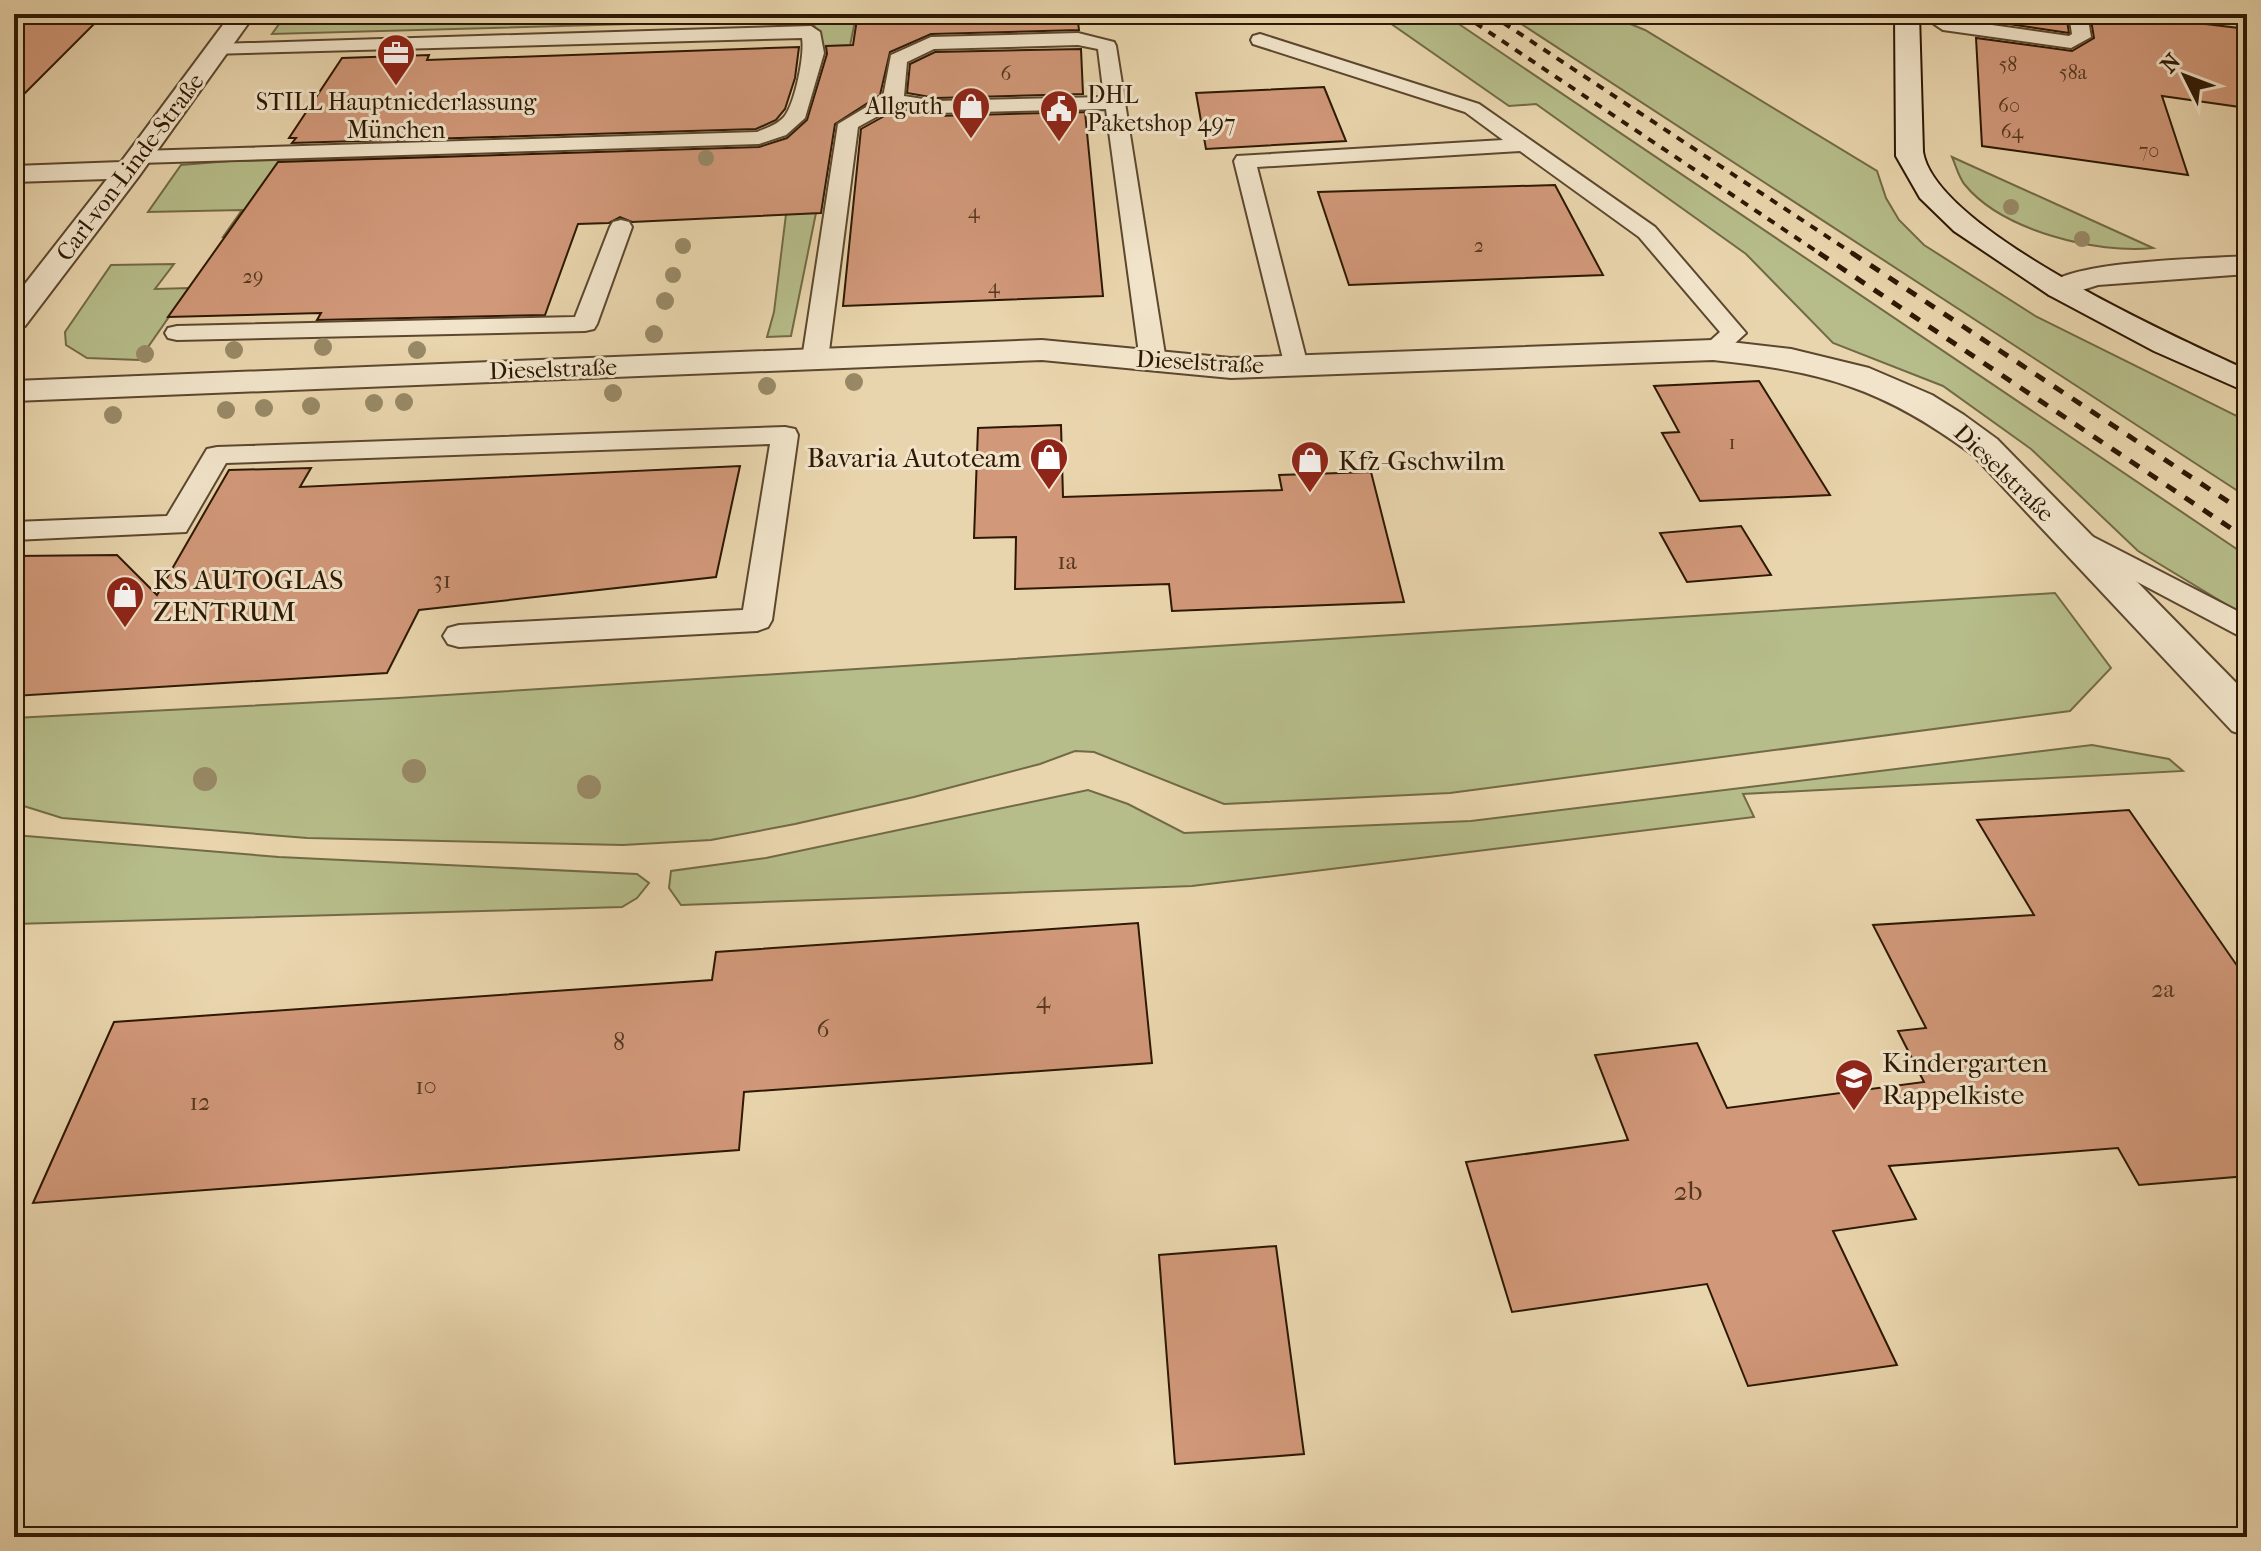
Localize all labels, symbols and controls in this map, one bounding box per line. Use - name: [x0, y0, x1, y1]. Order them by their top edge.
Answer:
- office icon: STILL Hauptniederlassung München: [375, 32, 417, 87]
- north arrow: [2145, 36, 2225, 116]
- text: N: [2156, 48, 2186, 78]
- house number: 58: [1999, 53, 2017, 76]
- house number: 58a: [2059, 61, 2088, 84]
- house number: 6: [1001, 62, 1012, 85]
- street label: Carl-von-Linde-Straße: [50, 68, 210, 266]
- place label: DHL Paketshop 497: [1087, 81, 1236, 137]
- shop icon: Allguth: [950, 85, 992, 140]
- place label: STILL Hauptniederlassung München: [256, 88, 537, 144]
- public building icon: DHL Paketshop 497: [1038, 88, 1080, 143]
- place label: Allguth: [864, 92, 944, 120]
- house number: 60: [1998, 94, 2020, 117]
- house number: 64: [2001, 120, 2024, 143]
- house number: 70: [2139, 139, 2159, 162]
- house number: 4: [968, 200, 981, 223]
- house number: 2: [1474, 234, 1484, 257]
- house number: 29: [243, 265, 263, 288]
- house number: 4: [988, 275, 1001, 298]
- street label: Dieselstraße: [1135, 345, 1265, 379]
- street label: Dieselstraße: [488, 353, 618, 385]
- street label: Dieselstraße: [1948, 418, 2060, 528]
- house number: 1: [1728, 431, 1736, 454]
- shop icon: Bavaria Autoteam: [1028, 436, 1070, 491]
- shop icon: Kfz-Gschwilm: [1289, 439, 1331, 494]
- place label: Bavaria Autoteam: [807, 441, 1022, 474]
- place label: Kfz-Gschwilm: [1338, 444, 1506, 477]
- house number: 1a: [1057, 547, 1078, 575]
- place label: KS AUTOGLAS ZENTRUM: [153, 563, 343, 628]
- house number: 31: [433, 566, 451, 594]
- shop icon: KS AUTOGLAS ZENTRUM: [104, 574, 146, 629]
- house number: 2a: [2151, 975, 2176, 1003]
- house number: 4: [1036, 986, 1051, 1014]
- house number: 6: [817, 1015, 831, 1043]
- house number: 8: [613, 1028, 625, 1056]
- place label: Kindergarten Rappelkiste: [1882, 1046, 2048, 1111]
- school or university icon: Kindergarten Rappelkiste: [1833, 1057, 1875, 1112]
- house number: 10: [415, 1072, 437, 1100]
- house number: 12: [190, 1088, 210, 1116]
- house number: 2b: [1673, 1174, 1703, 1207]

